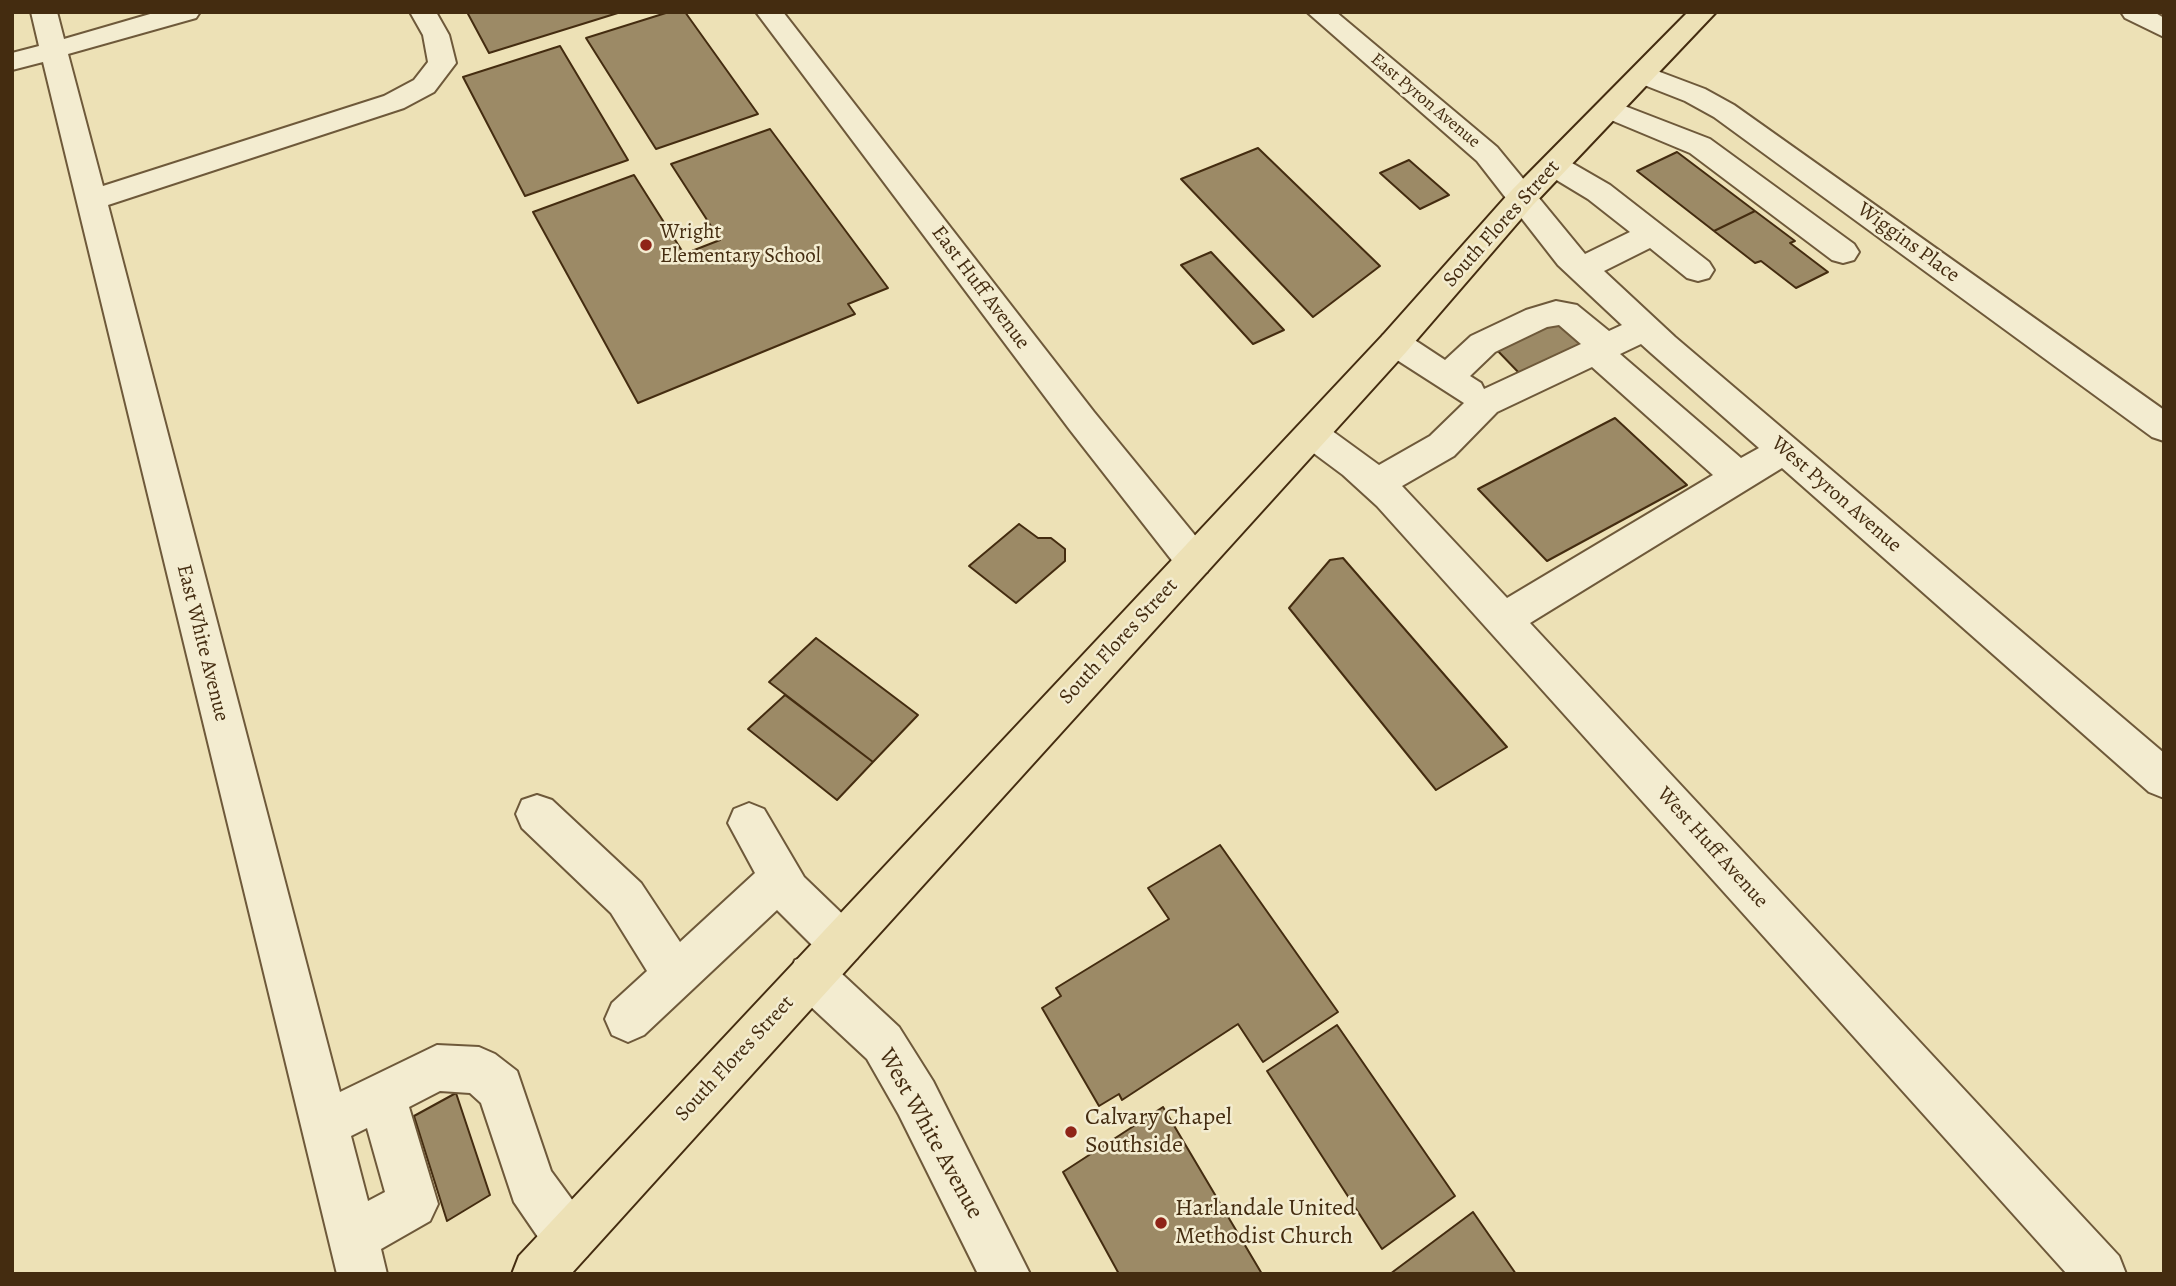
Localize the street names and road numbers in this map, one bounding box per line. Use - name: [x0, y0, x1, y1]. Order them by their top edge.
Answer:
- street label: East Pyron Avenue: [1366, 49, 1484, 153]
- street label: South Flores Street: [1438, 155, 1566, 293]
- street label: Wiggins Place: [1852, 197, 1964, 289]
- street label: East Huff Avenue: [925, 221, 1035, 355]
- street label: West Pyron Avenue: [1766, 432, 1906, 558]
- street label: East White Avenue: [170, 562, 234, 724]
- street label: South Flores Street: [1054, 574, 1184, 710]
- street label: West Huff Avenue: [1651, 782, 1773, 914]
- street label: South Flores Street: [670, 991, 800, 1127]
- street label: West White Avenue: [871, 1044, 989, 1224]

